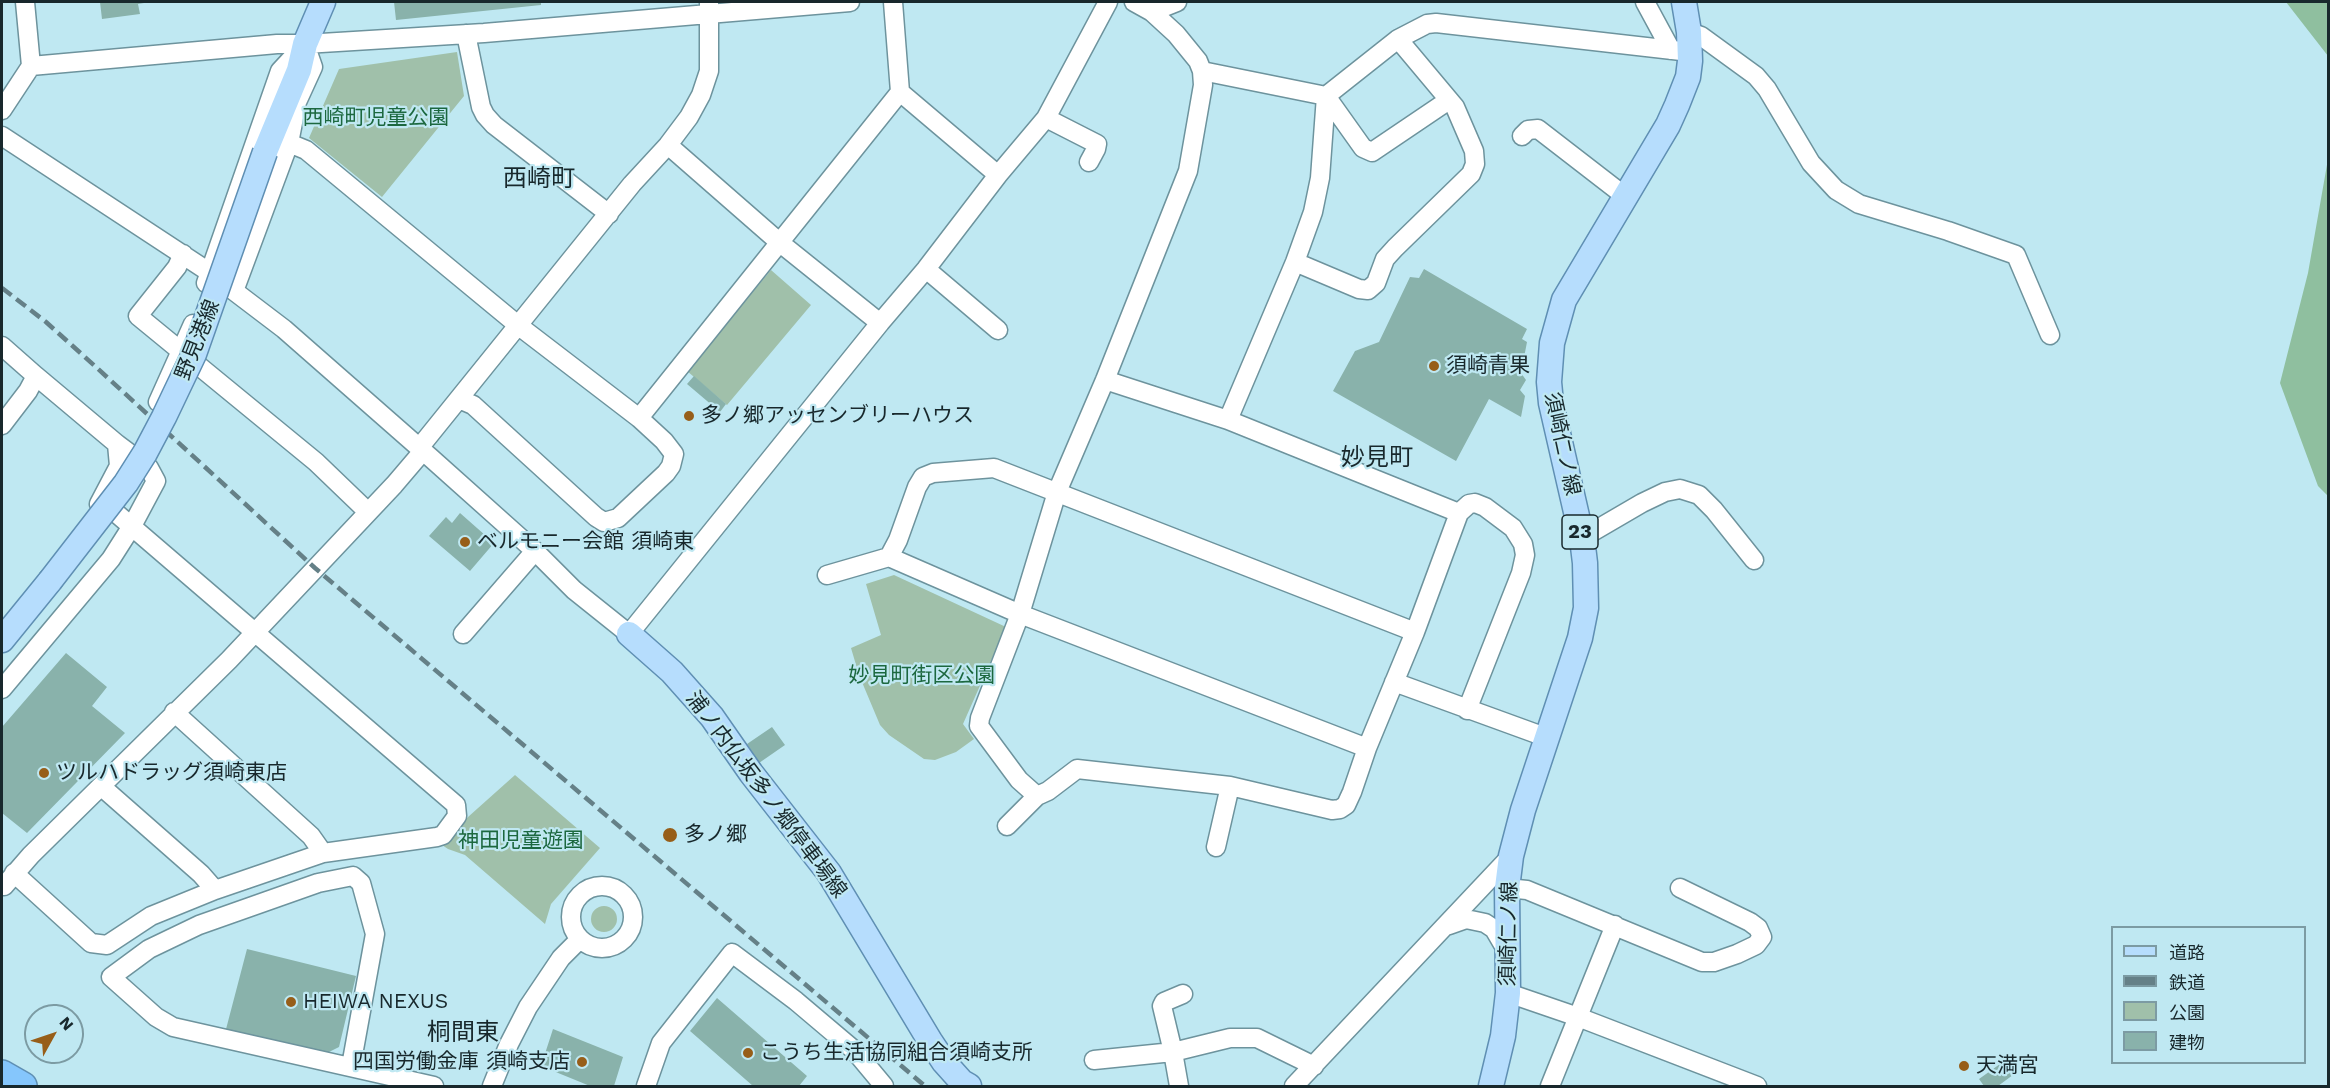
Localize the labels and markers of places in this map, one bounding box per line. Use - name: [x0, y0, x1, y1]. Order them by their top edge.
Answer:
- place label: 須崎青果: [1446, 353, 1530, 379]
- marker: 須崎青果: [1427, 359, 1441, 373]
- place label: 多ノ郷アッセンブリーハウス: [701, 403, 974, 429]
- marker: 多ノ郷アッセンブリーハウス: [682, 409, 696, 423]
- place label: ベルモニー会館 須崎東: [477, 529, 694, 555]
- marker: ベルモニー会館 須崎東: [458, 535, 472, 549]
- place label: ツルハドラッグ須崎東店: [56, 760, 287, 786]
- marker: ツルハドラッグ須崎東店: [37, 766, 51, 780]
- place label: 多ノ郷: [684, 822, 747, 848]
- marker: 多ノ郷: [661, 826, 679, 844]
- place label: HEIWA NEXUS: [303, 989, 448, 1015]
- marker: HEIWA NEXUS: [284, 995, 298, 1009]
- place label: こうち生活協同組合須崎支所: [760, 1040, 1033, 1066]
- marker: こうち生活協同組合須崎支所: [741, 1046, 755, 1060]
- place label: 四国労働金庫 須崎支店: [353, 1049, 570, 1075]
- place label: 天満宮: [1976, 1053, 2039, 1079]
- marker: 四国労働金庫 須崎支店: [575, 1055, 589, 1069]
- marker: 天満宮: [1957, 1059, 1971, 1073]

